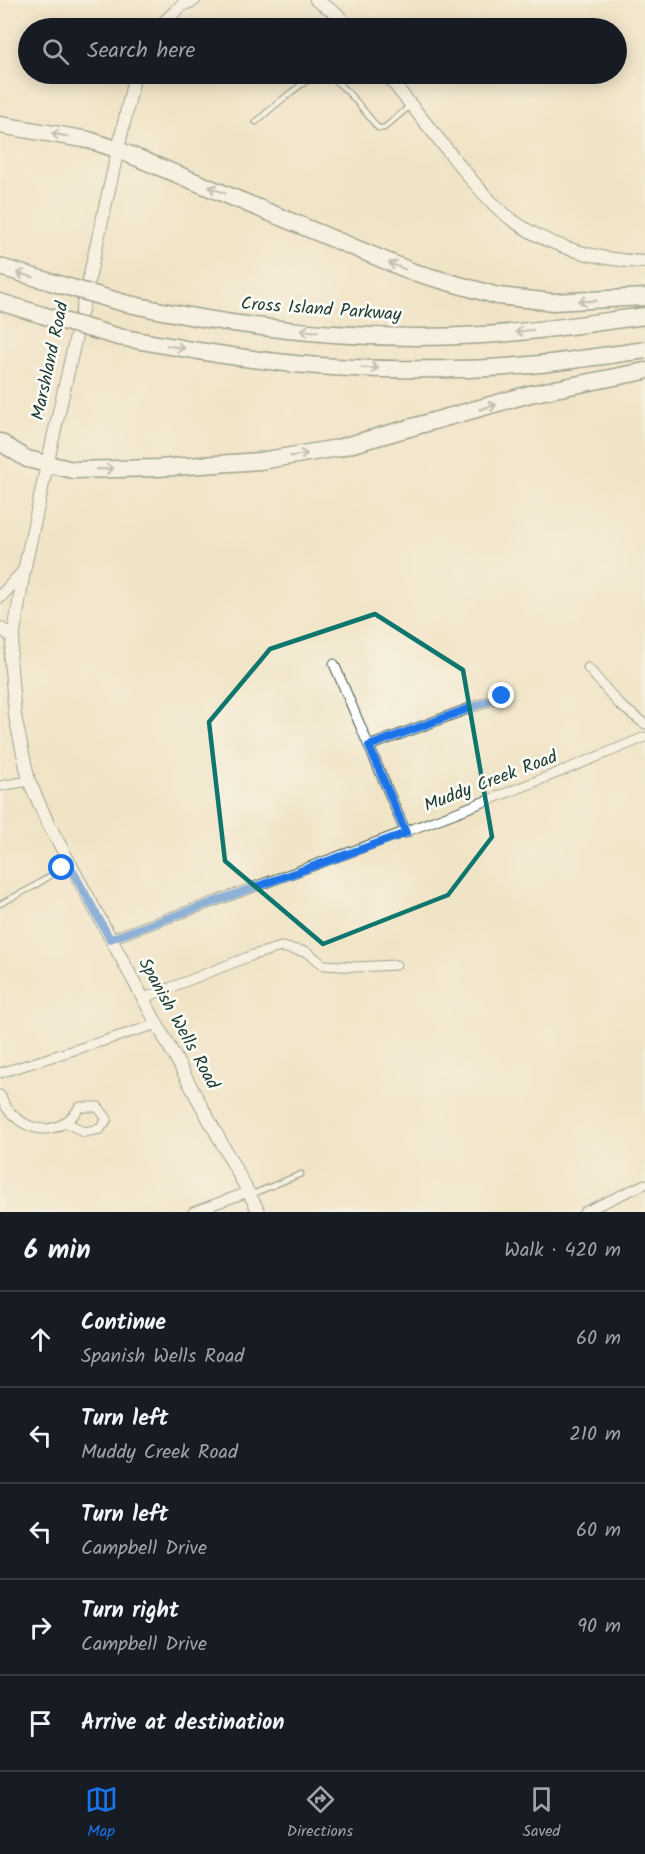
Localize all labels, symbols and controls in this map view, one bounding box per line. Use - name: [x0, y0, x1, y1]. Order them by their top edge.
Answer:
- search box: [18, 18, 627, 84]
- text: Search here: [87, 34, 195, 69]
- icon: search: [39, 35, 72, 68]
- one-way arrow: [50, 129, 70, 140]
- one-way arrow: [208, 184, 226, 195]
- one-way arrow: [388, 259, 406, 271]
- one-way arrow: [16, 269, 35, 280]
- street label: Cross Island Parkway: [240, 290, 403, 330]
- one-way arrow: [577, 295, 597, 306]
- street label: Marshland Road: [24, 298, 78, 423]
- one-way arrow: [299, 325, 319, 336]
- one-way arrow: [515, 325, 535, 336]
- one-way arrow: [166, 342, 186, 353]
- one-way arrow: [359, 362, 379, 374]
- one-way arrow: [478, 401, 497, 412]
- one-way arrow: [289, 449, 308, 460]
- one-way arrow: [94, 463, 114, 475]
- route end: [488, 682, 514, 708]
- street label: Muddy Creek Road: [420, 743, 563, 821]
- route start: [48, 854, 74, 880]
- street label: Spanish Wells Road: [130, 953, 227, 1096]
- text: 6 min: [24, 1230, 91, 1272]
- text: Walk · 420 m: [504, 1235, 621, 1267]
- text: Continue: [81, 1306, 166, 1341]
- icon: ahead: [24, 1323, 57, 1356]
- text: 60 m: [576, 1323, 621, 1355]
- text: Spanish Wells Road: [81, 1341, 244, 1373]
- text: Turn left: [81, 1402, 168, 1437]
- icon: left: [24, 1419, 57, 1452]
- text: 210 m: [569, 1419, 621, 1451]
- text: Muddy Creek Road: [81, 1437, 238, 1469]
- text: Turn left: [81, 1498, 168, 1533]
- icon: left: [24, 1515, 57, 1548]
- text: 60 m: [576, 1515, 621, 1547]
- text: Campbell Drive: [81, 1533, 207, 1565]
- text: Turn right: [81, 1594, 179, 1629]
- icon: right: [24, 1611, 57, 1644]
- text: 90 m: [577, 1611, 621, 1643]
- text: Campbell Drive: [81, 1629, 207, 1661]
- text: Arrive at destination: [81, 1706, 284, 1741]
- icon: arrive: [24, 1707, 57, 1740]
- tab: Map: [85, 1783, 118, 1844]
- tab: Directions: [287, 1783, 353, 1844]
- tab: Saved: [522, 1783, 560, 1844]

